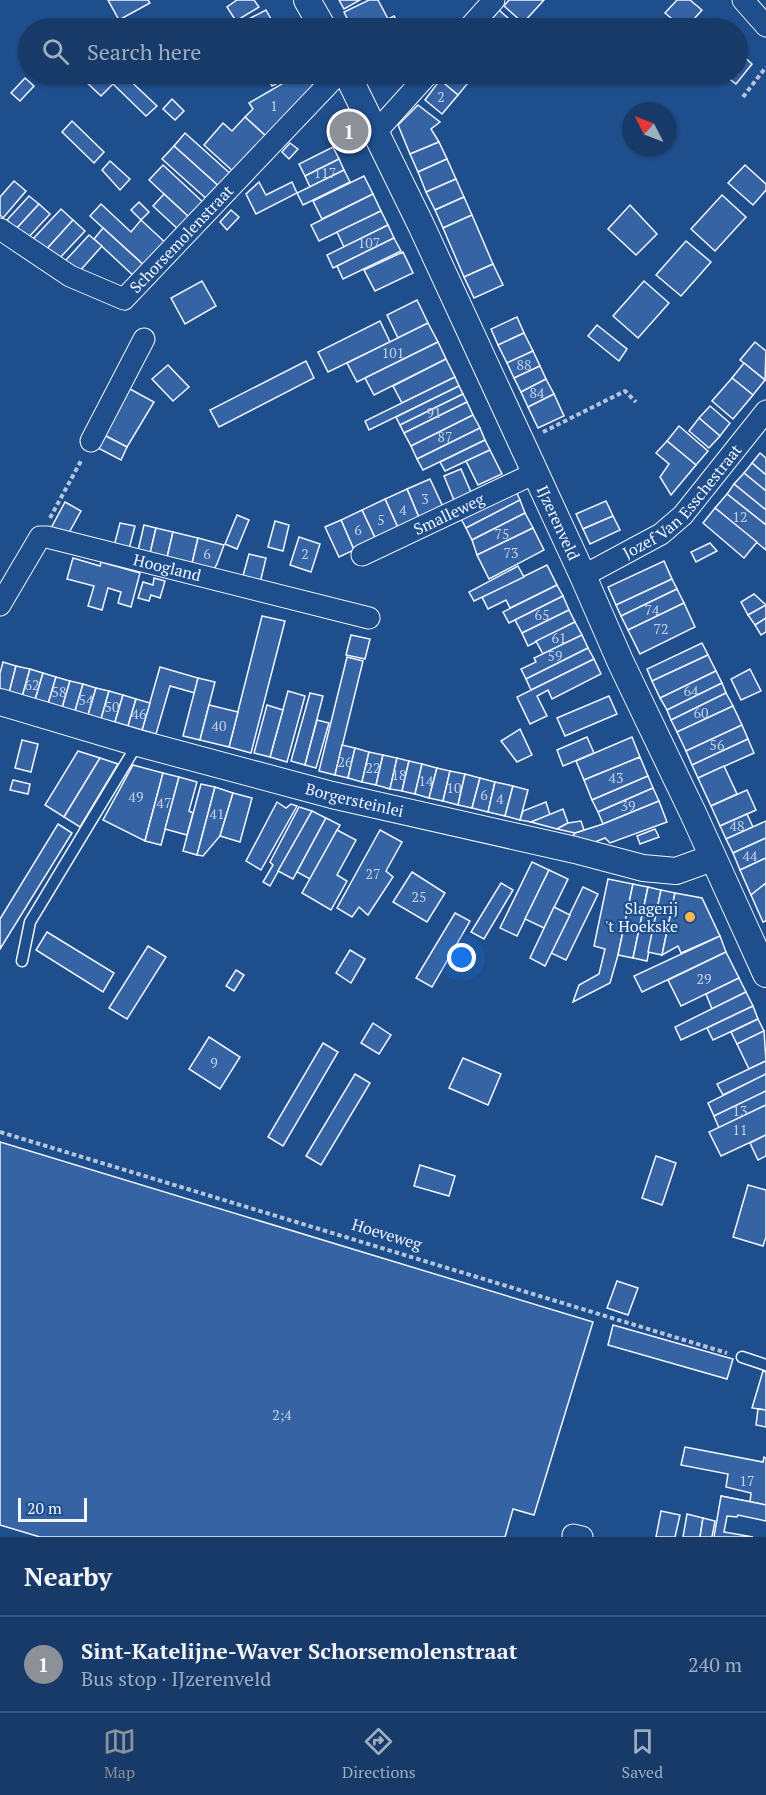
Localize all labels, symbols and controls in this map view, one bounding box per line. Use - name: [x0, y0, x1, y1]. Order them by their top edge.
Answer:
- search box: [18, 18, 748, 84]
- icon: search: [39, 35, 72, 68]
- text: Search here: [87, 37, 201, 66]
- house number: 2: [437, 87, 445, 106]
- house number: 1: [270, 96, 278, 115]
- north arrow: [622, 102, 676, 156]
- pin: 1: [330, 108, 368, 154]
- house number: 117: [314, 163, 336, 182]
- street label: Schorsemolenstraat: [124, 180, 238, 298]
- house number: 107: [358, 233, 380, 252]
- house number: 101: [382, 343, 404, 362]
- house number: 88: [517, 355, 531, 374]
- house number: 84: [530, 383, 545, 402]
- house number: 91: [427, 403, 441, 422]
- house number: 87: [438, 427, 452, 446]
- street label: Jozef Van Esschestraat: [619, 439, 746, 564]
- street label: IJzerenveld: [532, 482, 585, 564]
- street label: Smalleweg: [410, 487, 488, 540]
- house number: 3: [421, 489, 429, 508]
- house number: 4: [399, 500, 407, 519]
- house number: 12: [733, 507, 747, 526]
- house number: 5: [377, 510, 385, 529]
- house number: 6: [354, 520, 362, 539]
- house number: 75: [495, 524, 509, 543]
- house number: 73: [504, 543, 518, 562]
- house number: 6: [203, 544, 211, 563]
- house number: 2: [301, 544, 309, 563]
- street label: Hoogland: [131, 548, 204, 586]
- house number: 74: [645, 600, 660, 619]
- house number: 65: [535, 605, 549, 624]
- house number: 72: [654, 619, 668, 638]
- house number: 61: [552, 628, 566, 647]
- house number: 59: [548, 646, 562, 665]
- house number: 62: [25, 675, 39, 694]
- house number: 64: [684, 681, 699, 700]
- house number: 58: [52, 682, 66, 701]
- house number: 54: [79, 690, 94, 709]
- house number: 50: [105, 697, 119, 716]
- house number: 60: [694, 703, 708, 722]
- house number: 46: [132, 704, 147, 723]
- house number: 40: [212, 716, 226, 735]
- house number: 56: [710, 735, 725, 754]
- house number: 26: [338, 752, 353, 771]
- house number: 22: [366, 758, 380, 777]
- house number: 18: [392, 765, 406, 784]
- house number: 43: [609, 768, 623, 787]
- house number: 14: [419, 771, 434, 790]
- street label: Borgersteinlei: [303, 777, 406, 822]
- house number: 10: [447, 778, 461, 797]
- house number: 6: [480, 785, 488, 804]
- house number: 49: [129, 787, 143, 806]
- house number: 4: [496, 789, 504, 808]
- house number: 47: [157, 793, 171, 812]
- house number: 39: [621, 796, 635, 815]
- house number: 41: [210, 804, 224, 823]
- house number: 48: [730, 816, 744, 835]
- house number: 44: [743, 846, 758, 865]
- house number: 27: [366, 864, 380, 883]
- house number: 25: [412, 887, 426, 906]
- place label: Slagerij 't Hoekske: [605, 897, 678, 937]
- marker: Slagerij 't Hoekske: [683, 910, 697, 924]
- your location: [447, 943, 476, 972]
- house number: 29: [697, 969, 711, 988]
- house number: 9: [210, 1053, 218, 1072]
- house number: 13: [733, 1101, 747, 1120]
- house number: 11: [733, 1120, 747, 1139]
- street label: Hoeveweg: [349, 1213, 425, 1255]
- house number: 2;4: [272, 1405, 292, 1424]
- house number: 17: [740, 1471, 754, 1490]
- scale bar: [18, 1495, 87, 1522]
- text: 20 m: [27, 1497, 62, 1519]
- text: Nearby: [24, 1559, 112, 1593]
- text: Sint-Katelijne-Waver Schorsemolenstraat: [81, 1636, 518, 1665]
- text: 1: [38, 1651, 49, 1678]
- text: 240 m: [688, 1651, 742, 1678]
- text: Bus stop · IJzerenveld: [81, 1665, 271, 1692]
- tab: Map: [103, 1725, 136, 1783]
- tab: Directions: [342, 1725, 416, 1783]
- tab: Saved: [622, 1725, 663, 1783]

